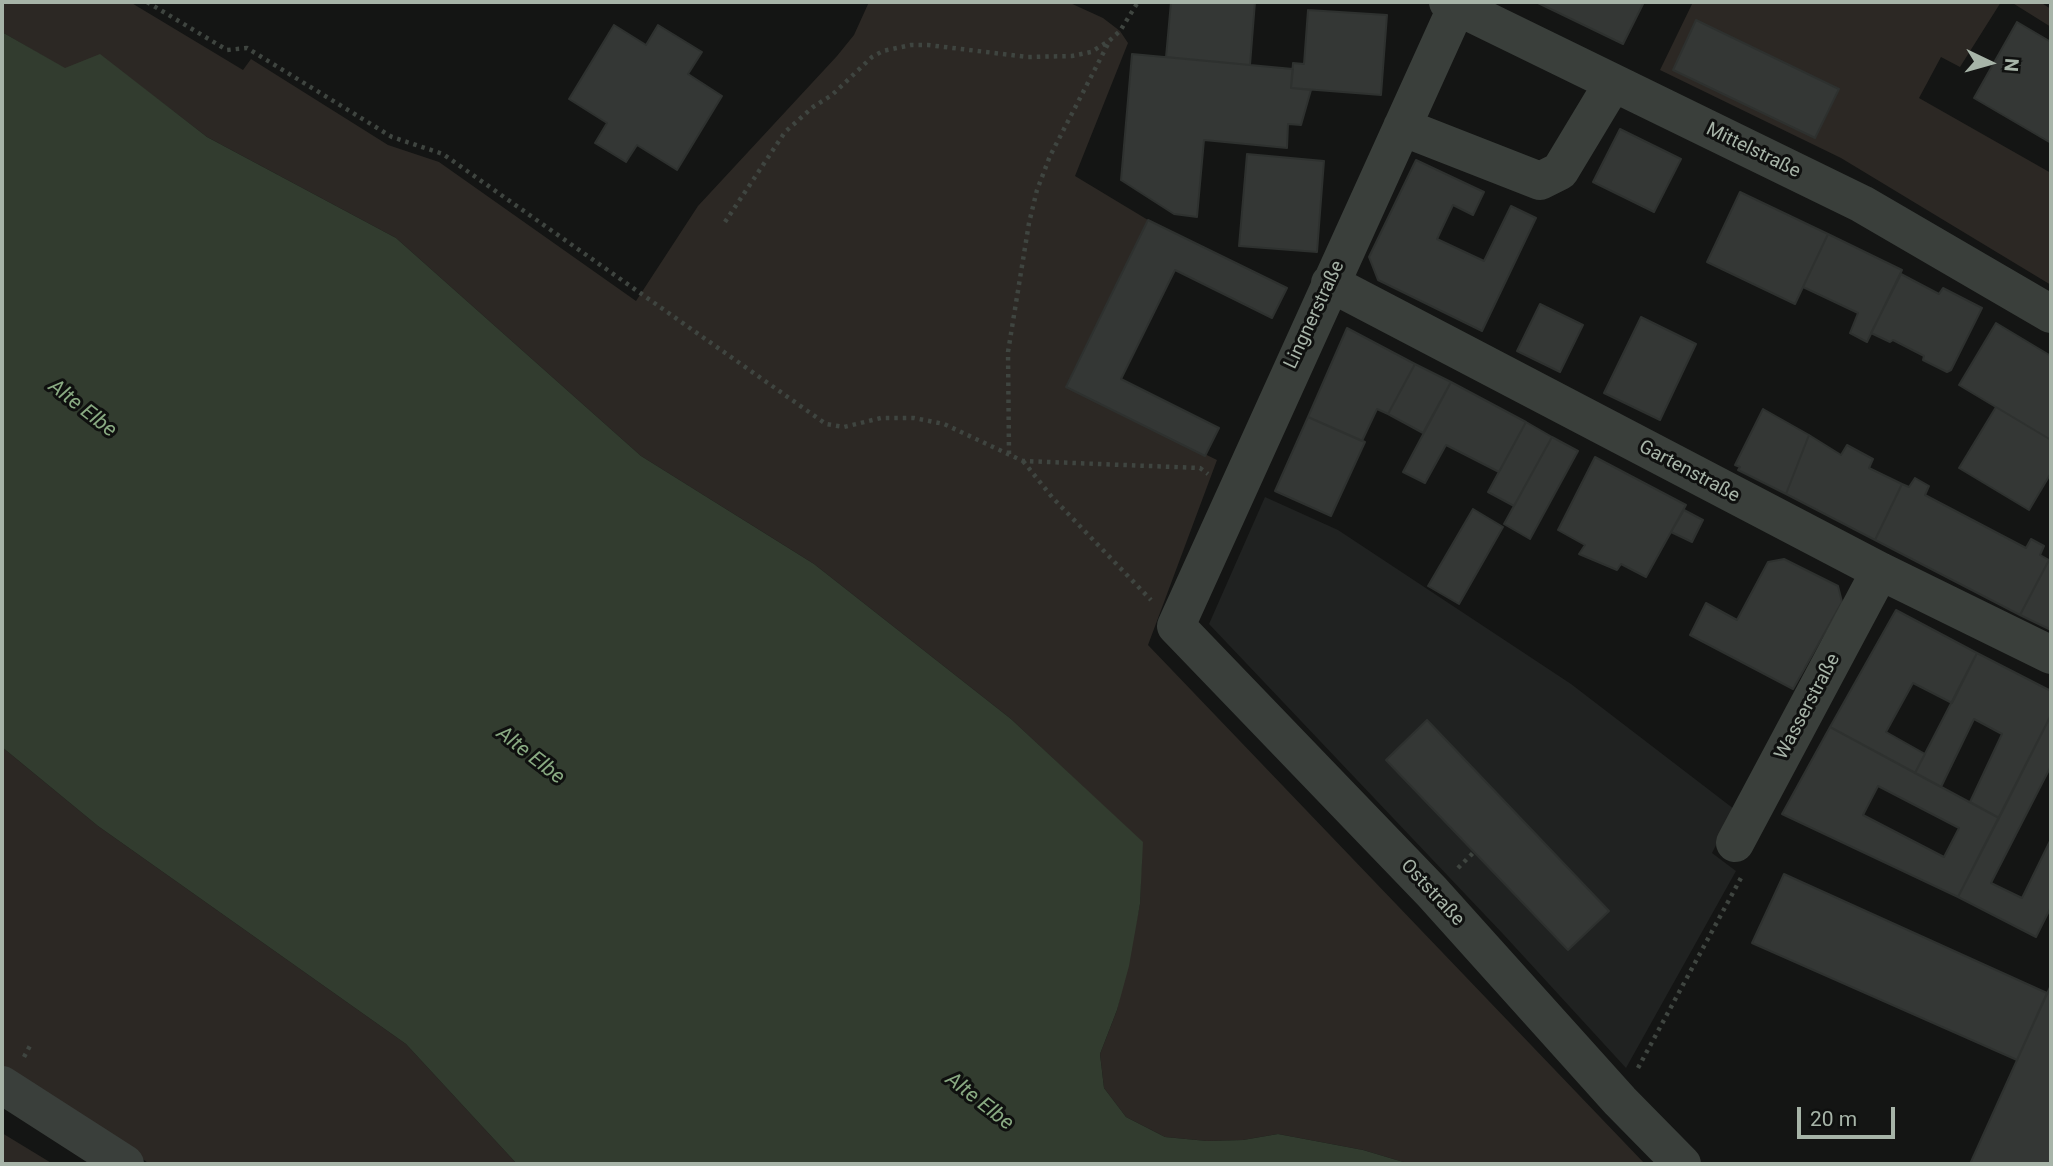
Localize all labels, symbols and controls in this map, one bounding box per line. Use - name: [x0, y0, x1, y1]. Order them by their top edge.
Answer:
- north arrow: [1955, 28, 2025, 98]
- text: N: [1999, 57, 2023, 73]
- street label: Mittelstraße: [1702, 118, 1804, 184]
- street label: Lingnerstraße: [1280, 257, 1350, 373]
- water label: Alte Elbe: [43, 375, 121, 443]
- street label: Gartenstraße: [1635, 436, 1743, 508]
- street label: Wasserstraße: [1771, 650, 1845, 764]
- water label: Alte Elbe: [491, 722, 569, 790]
- street label: Oststraße: [1395, 855, 1469, 931]
- water label: Alte Elbe: [940, 1068, 1018, 1136]
- scale bar: [1801, 1092, 1899, 1136]
- text: 20 m: [1810, 1107, 1857, 1131]

